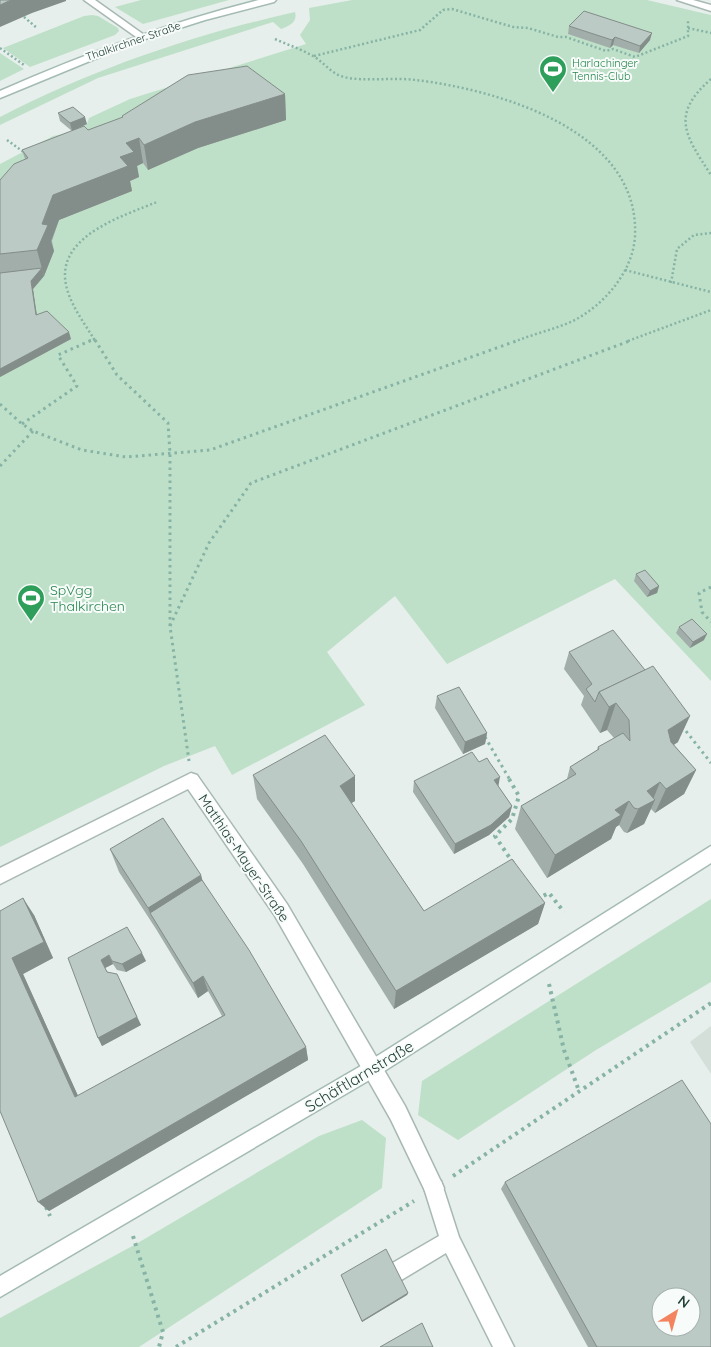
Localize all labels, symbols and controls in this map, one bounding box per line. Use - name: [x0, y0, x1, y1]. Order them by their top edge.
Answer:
- street label: Thalkirchner Straße: [84, 18, 182, 64]
- sports icon: Harlachinger Tennis-Club: [538, 54, 568, 93]
- place label: Harlachinger Tennis-Club: [572, 56, 639, 83]
- place label: SpVgg Thalkirchen: [50, 581, 125, 615]
- sports icon: SpVgg Thalkirchen: [16, 583, 46, 622]
- street label: Matthias-Mayer-Straße: [194, 791, 294, 925]
- street label: Schäftlarnstraße: [301, 1036, 417, 1116]
- north arrow: [651, 1287, 701, 1337]
- text: N: [674, 1291, 693, 1312]

